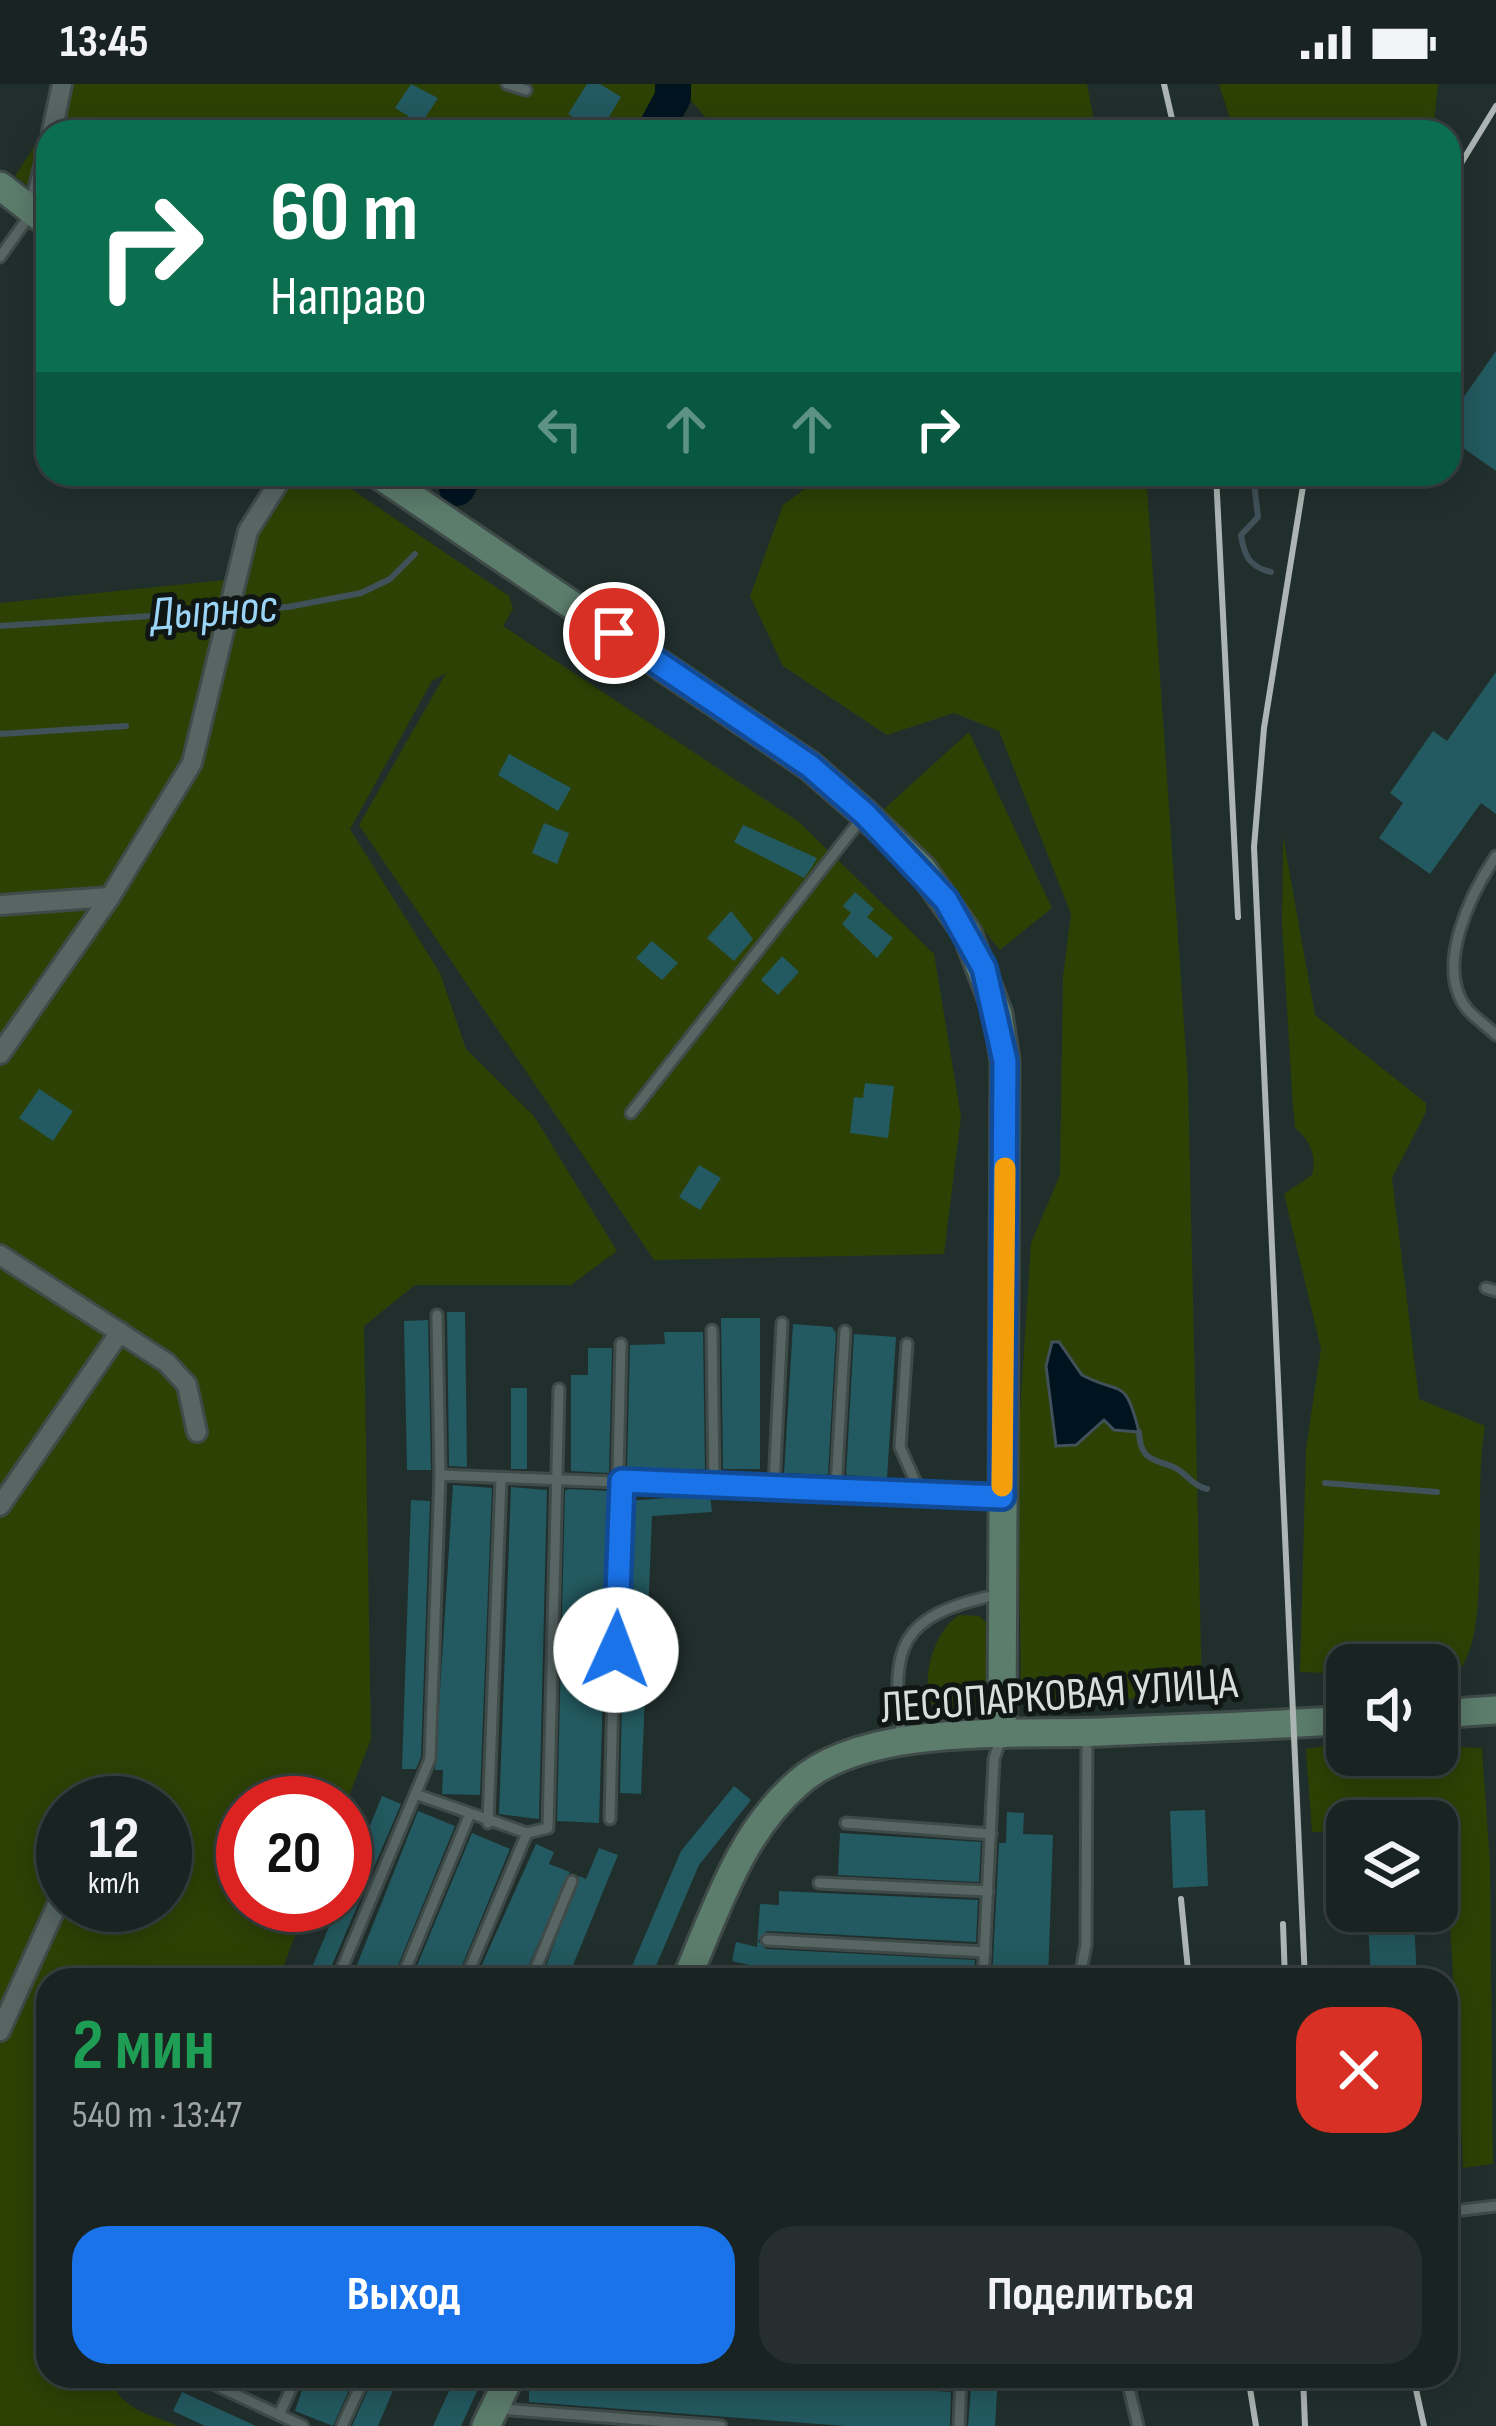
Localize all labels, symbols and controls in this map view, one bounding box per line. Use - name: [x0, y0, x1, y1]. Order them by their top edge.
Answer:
- text: 13:45: [60, 15, 149, 70]
- text: 60 m: [270, 163, 418, 264]
- icon: right: [72, 168, 228, 324]
- text: Направо: [270, 265, 427, 330]
- icon: left: [527, 396, 593, 462]
- icon: ahead: [653, 396, 719, 462]
- icon: ahead: [779, 396, 845, 462]
- icon: right: [905, 396, 971, 462]
- water label: Дырнос: [147, 578, 280, 644]
- pin: [563, 582, 665, 684]
- icon: arrive: [581, 600, 647, 666]
- position arrow: [553, 1587, 679, 1713]
- map controls: [1326, 1644, 1458, 1932]
- button: sound: [1326, 1644, 1458, 1776]
- street label: ЛЕСОПАРКОВАЯ УЛИЦА: [879, 1656, 1240, 1736]
- speed limit sign: 20: [216, 1776, 372, 1932]
- button: layers: [1326, 1800, 1458, 1932]
- text: 12: [89, 1803, 139, 1875]
- text: km/h: [88, 1866, 140, 1902]
- text: 2 мин: [72, 2003, 215, 2090]
- button: close: [1296, 2007, 1422, 2133]
- text: 540 m · 13:47: [72, 2092, 242, 2139]
- button: Выход: [72, 2226, 735, 2364]
- button: Поделиться: [759, 2226, 1422, 2364]

